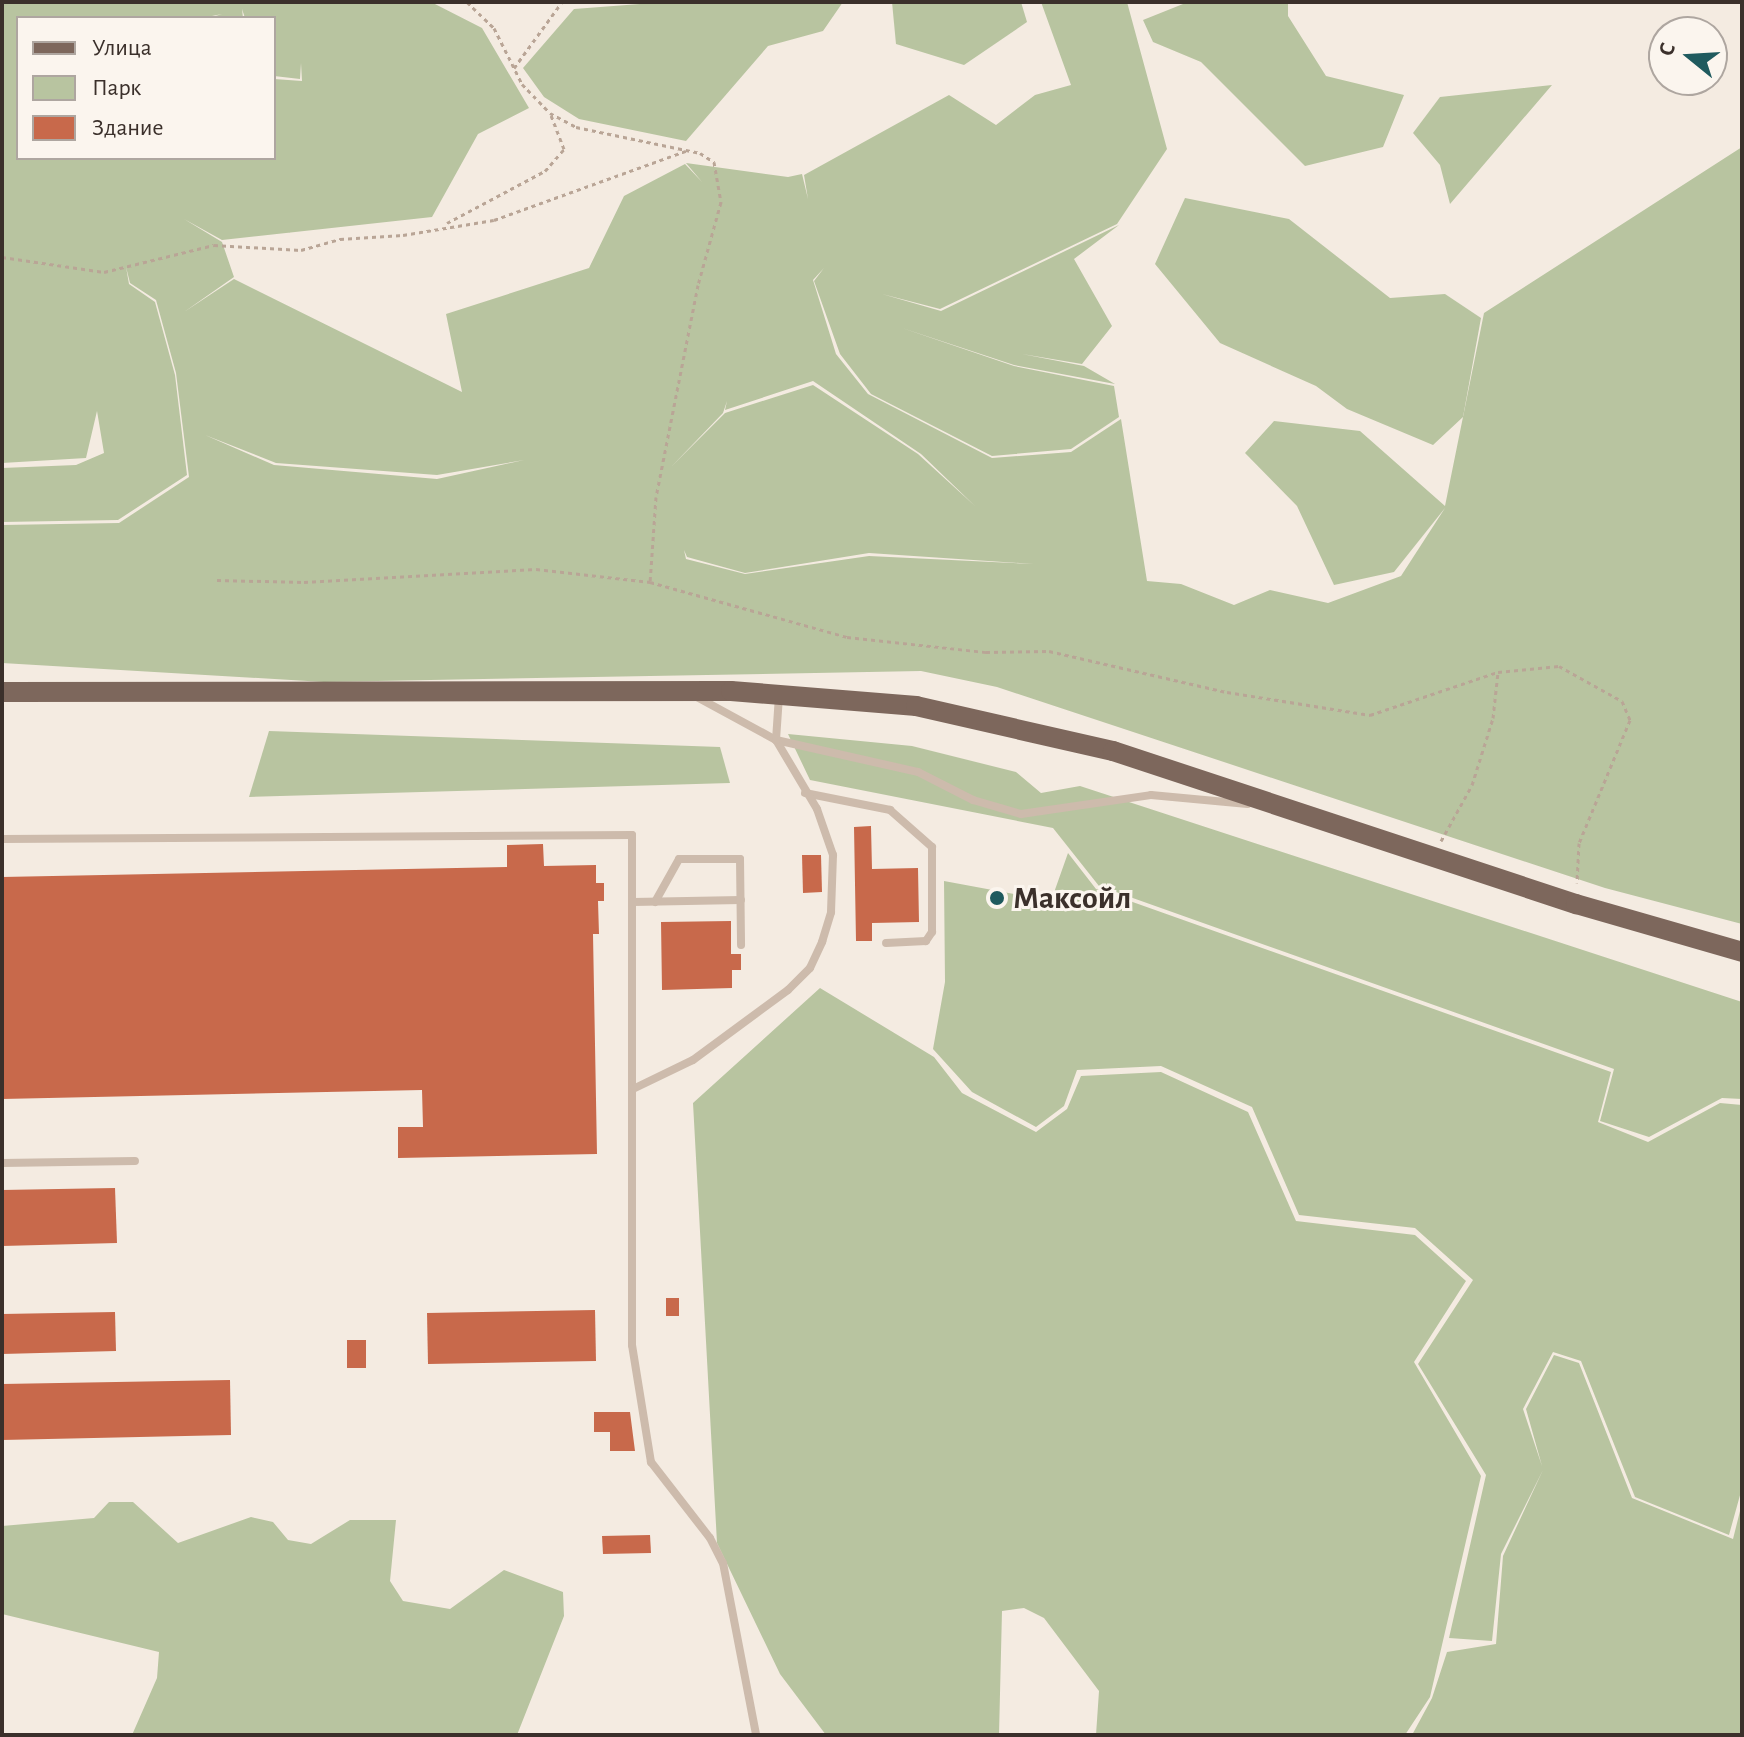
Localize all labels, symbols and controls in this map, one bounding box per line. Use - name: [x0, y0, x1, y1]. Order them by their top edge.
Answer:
- legend: [16, 16, 276, 160]
- north arrow: [1648, 16, 1728, 96]
- text: Улица: [92, 36, 152, 60]
- text: С: [1655, 40, 1679, 58]
- text: Парк: [92, 76, 141, 100]
- text: Здание: [92, 116, 163, 140]
- place label: Максойл: [1013, 879, 1131, 917]
- marker: Максойл: [988, 889, 1006, 907]

